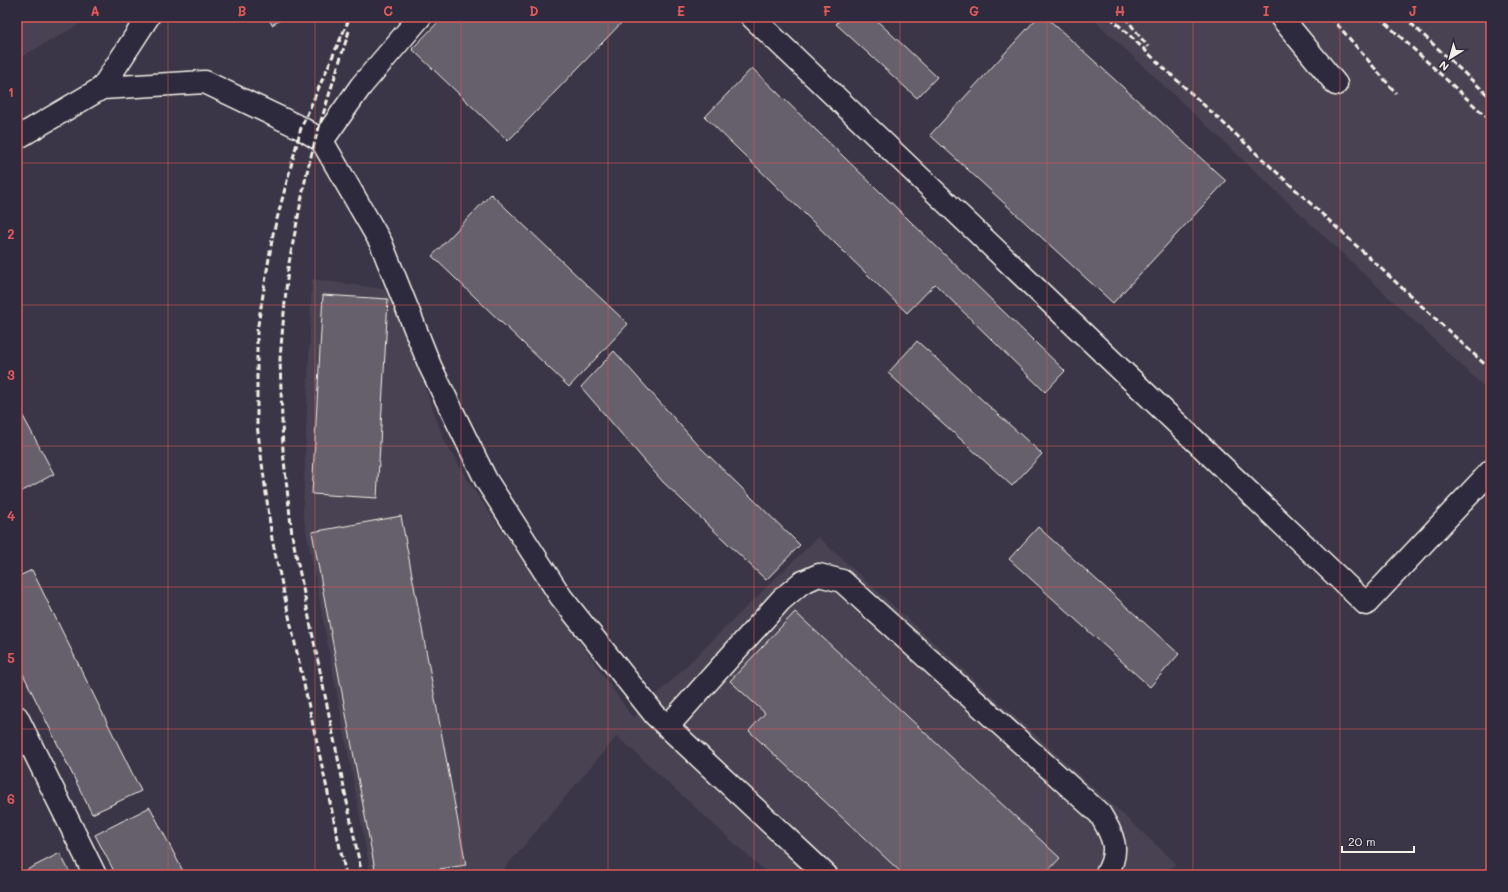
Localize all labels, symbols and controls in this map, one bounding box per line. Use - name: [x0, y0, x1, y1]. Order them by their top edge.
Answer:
- text: A: [90, 2, 100, 19]
- text: B: [238, 2, 247, 19]
- text: C: [383, 2, 393, 19]
- text: D: [529, 2, 539, 19]
- text: E: [677, 2, 685, 19]
- text: F: [823, 2, 831, 19]
- text: G: [969, 2, 979, 19]
- text: H: [1115, 2, 1125, 19]
- text: I: [1263, 2, 1270, 19]
- text: J: [1409, 2, 1417, 19]
- north arrow: [1430, 38, 1470, 78]
- text: N: [1436, 58, 1452, 75]
- text: 1: [8, 83, 14, 100]
- text: 2: [7, 225, 15, 242]
- text: 3: [7, 366, 15, 383]
- text: 4: [7, 507, 15, 524]
- text: 5: [7, 649, 15, 666]
- text: 6: [7, 790, 15, 807]
- scale bar: [1342, 828, 1414, 854]
- text: 20 m: [1348, 833, 1376, 849]

